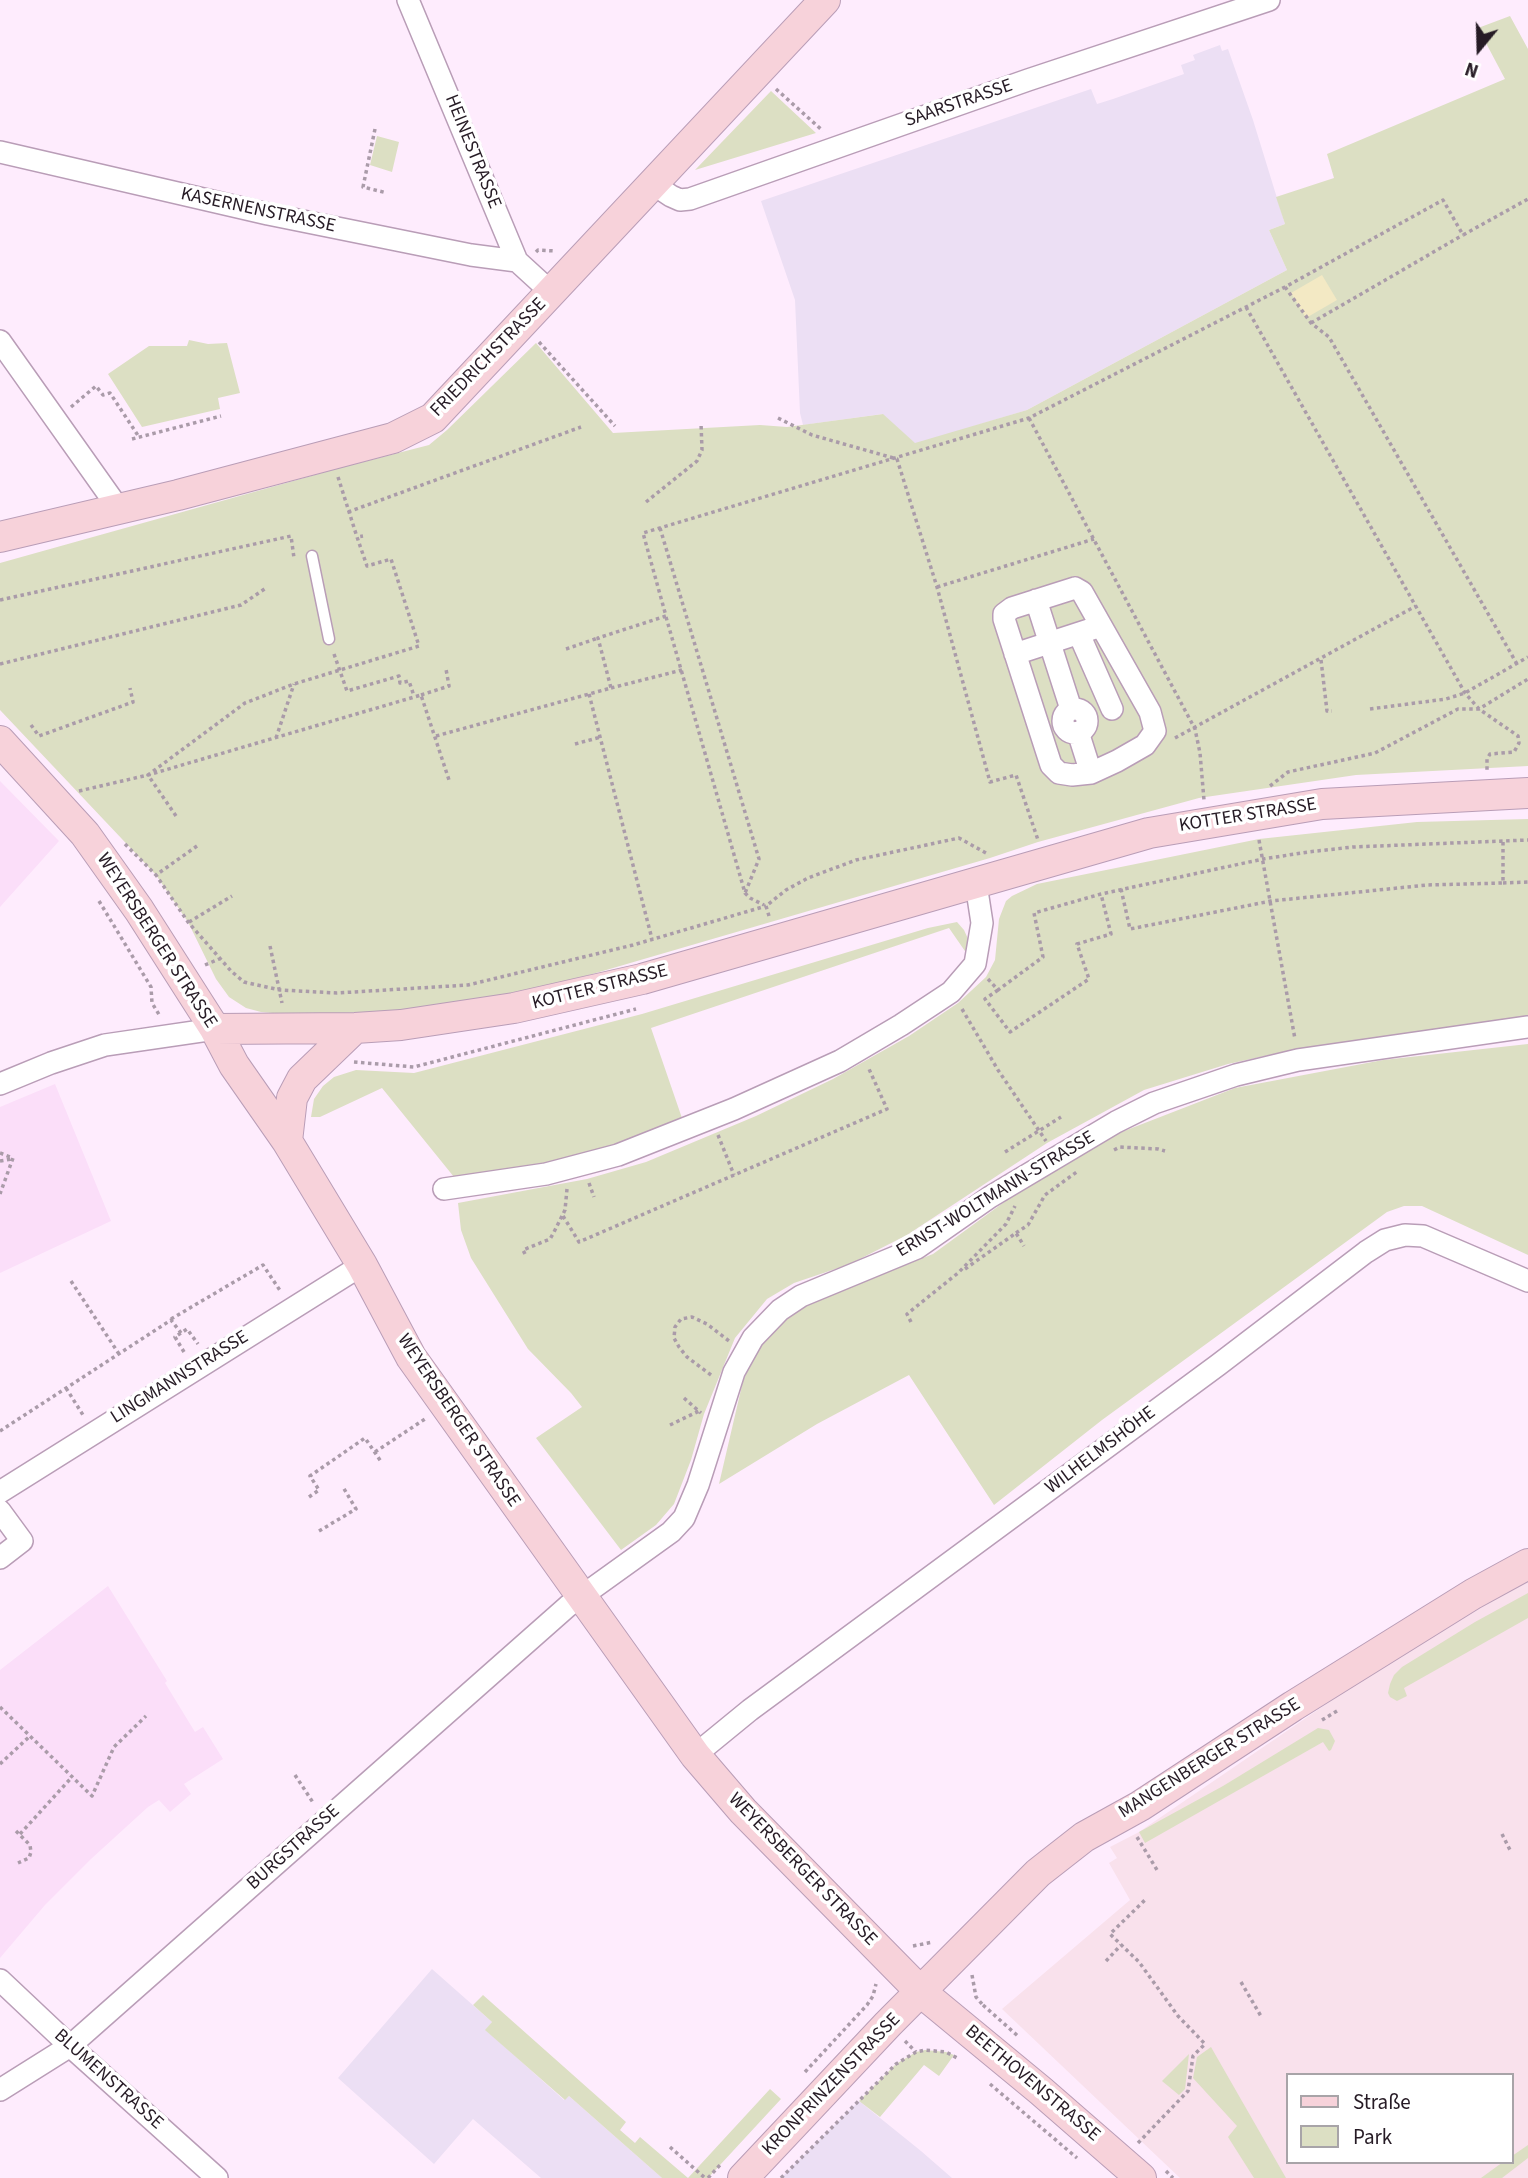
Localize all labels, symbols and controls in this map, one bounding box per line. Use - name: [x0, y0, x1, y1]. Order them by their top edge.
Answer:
- north arrow: [1444, 14, 1514, 84]
- text: N: [1462, 55, 1482, 84]
- street label: SAARSTRASSE: [902, 75, 1016, 133]
- street label: HEINESTRASSE: [439, 92, 505, 212]
- street label: KASERNENSTRASSE: [178, 183, 338, 239]
- street label: FRIEDRICHSTRASSE: [426, 294, 552, 422]
- street label: KOTTER STRASSE: [1178, 794, 1318, 838]
- street label: WEYERSBERGER STRASSE: [91, 849, 221, 1033]
- street label: KOTTER STRASSE: [530, 960, 670, 1016]
- street label: ERNST-WOLTMANN-STRASSE: [893, 1127, 1099, 1263]
- street label: LINGMANNSTRASSE: [107, 1326, 253, 1430]
- street label: WEYERSBERGER STRASSE: [391, 1330, 525, 1512]
- street label: WILHELMSHÖHE: [1041, 1402, 1161, 1500]
- street label: MANGENBERGER STRASSE: [1115, 1694, 1305, 1824]
- street label: WEYERSBERGER STRASSE: [723, 1789, 881, 1951]
- street label: BURGSTRASSE: [243, 1800, 345, 1896]
- street label: KRONPRINZENSTRASSE: [758, 2009, 906, 2161]
- street label: BEETHOVENSTRASSE: [960, 2021, 1104, 2147]
- street label: BLUMENSTRASSE: [49, 2025, 167, 2135]
- legend: [1286, 2073, 1514, 2164]
- text: Straße: [1353, 2087, 1411, 2117]
- text: Park: [1353, 2122, 1392, 2152]

